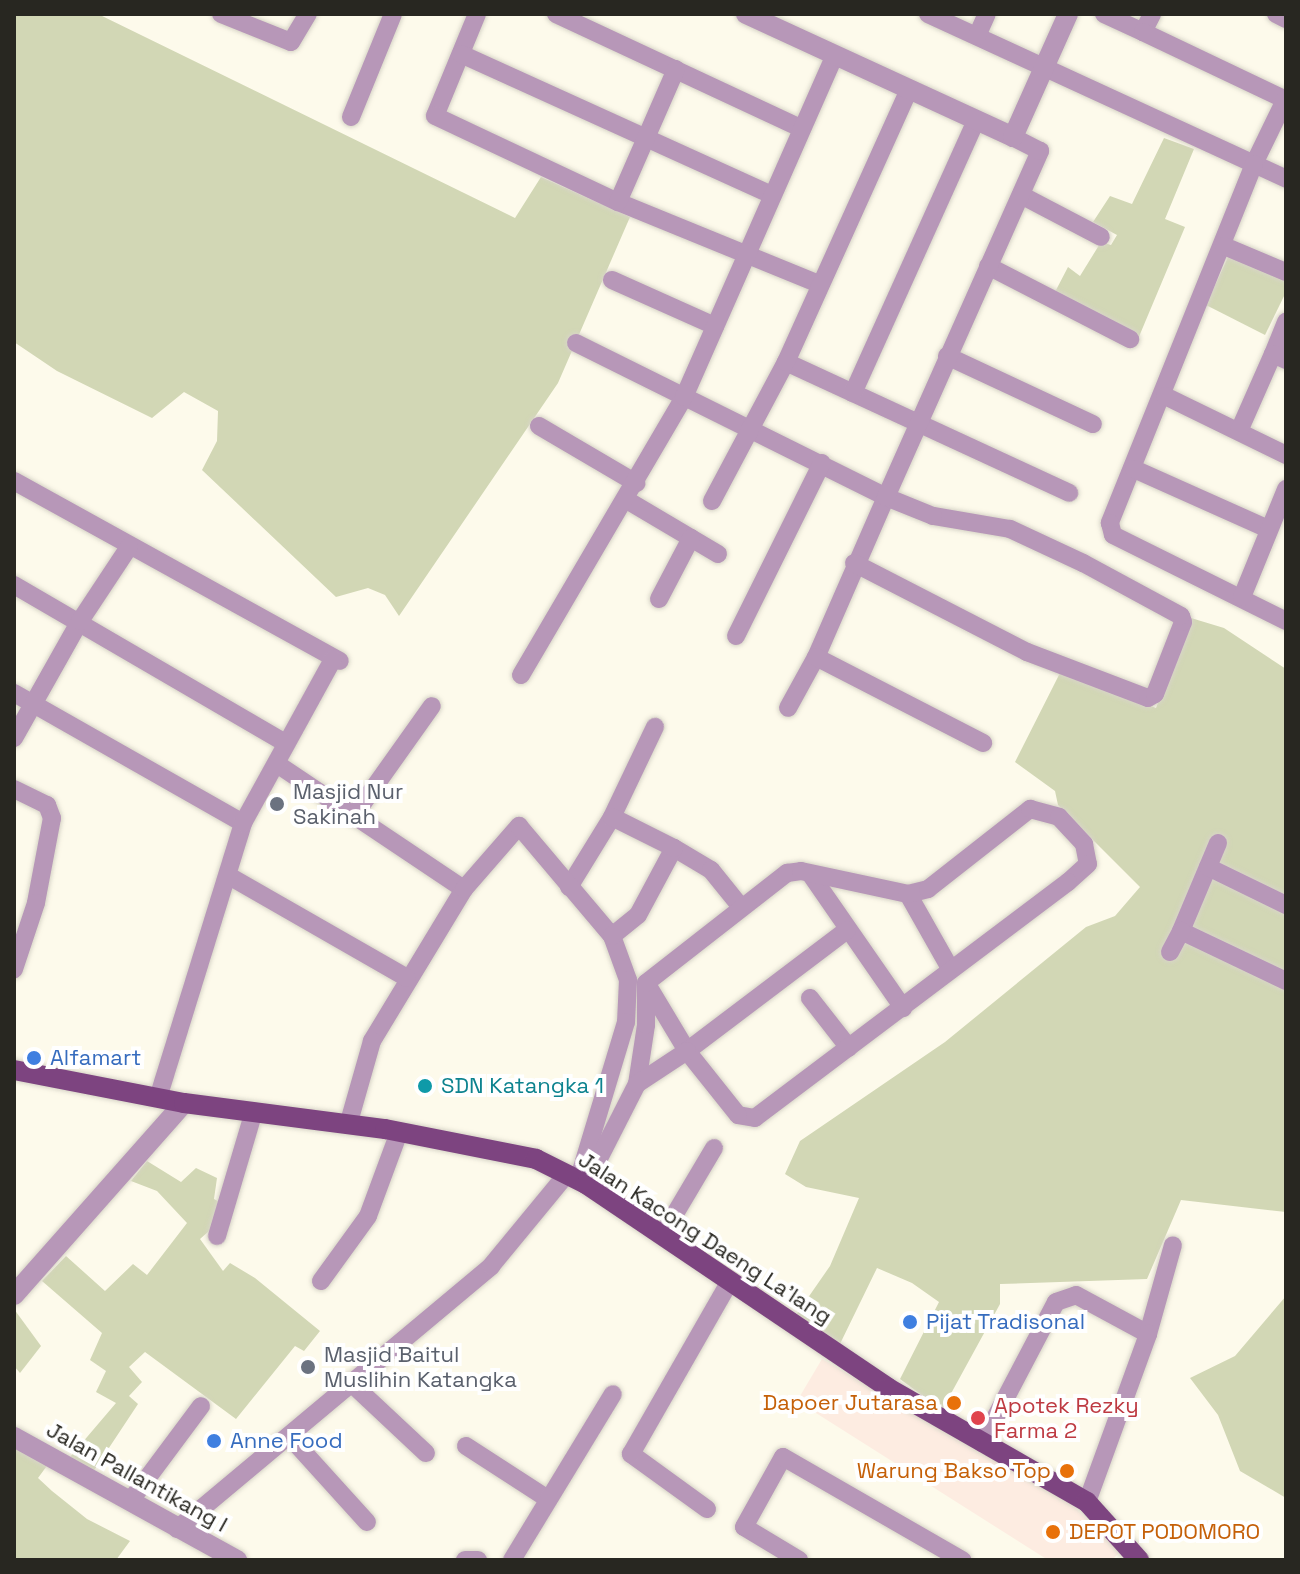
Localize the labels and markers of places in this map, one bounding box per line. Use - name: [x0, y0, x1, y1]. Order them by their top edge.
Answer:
- place label: Masjid Nur Sakinah: [293, 778, 403, 830]
- marker: Masjid Nur Sakinah: [268, 795, 286, 813]
- place label: Alfamart: [50, 1045, 141, 1071]
- marker: Alfamart: [25, 1049, 43, 1067]
- place label: SDN Katangka 1: [441, 1073, 604, 1099]
- marker: SDN Katangka 1: [416, 1077, 434, 1095]
- place label: Pijat Tradisonal: [926, 1309, 1086, 1335]
- marker: Pijat Tradisonal: [901, 1313, 919, 1331]
- place label: Masjid Baitul Muslihin Katangka: [324, 1341, 517, 1392]
- marker: Masjid Baitul Muslihin Katangka: [299, 1358, 317, 1376]
- place label: Dapoer Jutarasa: [763, 1390, 938, 1416]
- place label: Apotek Rezky Farma 2: [994, 1392, 1139, 1444]
- marker: Dapoer Jutarasa: [945, 1394, 963, 1412]
- marker: Apotek Rezky Farma 2: [969, 1409, 987, 1427]
- place label: Anne Food: [230, 1428, 343, 1454]
- marker: Anne Food: [205, 1432, 223, 1450]
- place label: Warung Bakso Top: [856, 1458, 1051, 1484]
- marker: Warung Bakso Top: [1058, 1462, 1076, 1480]
- place label: DEPOT PODOMORO: [1069, 1519, 1261, 1545]
- marker: DEPOT PODOMORO: [1044, 1523, 1062, 1541]

